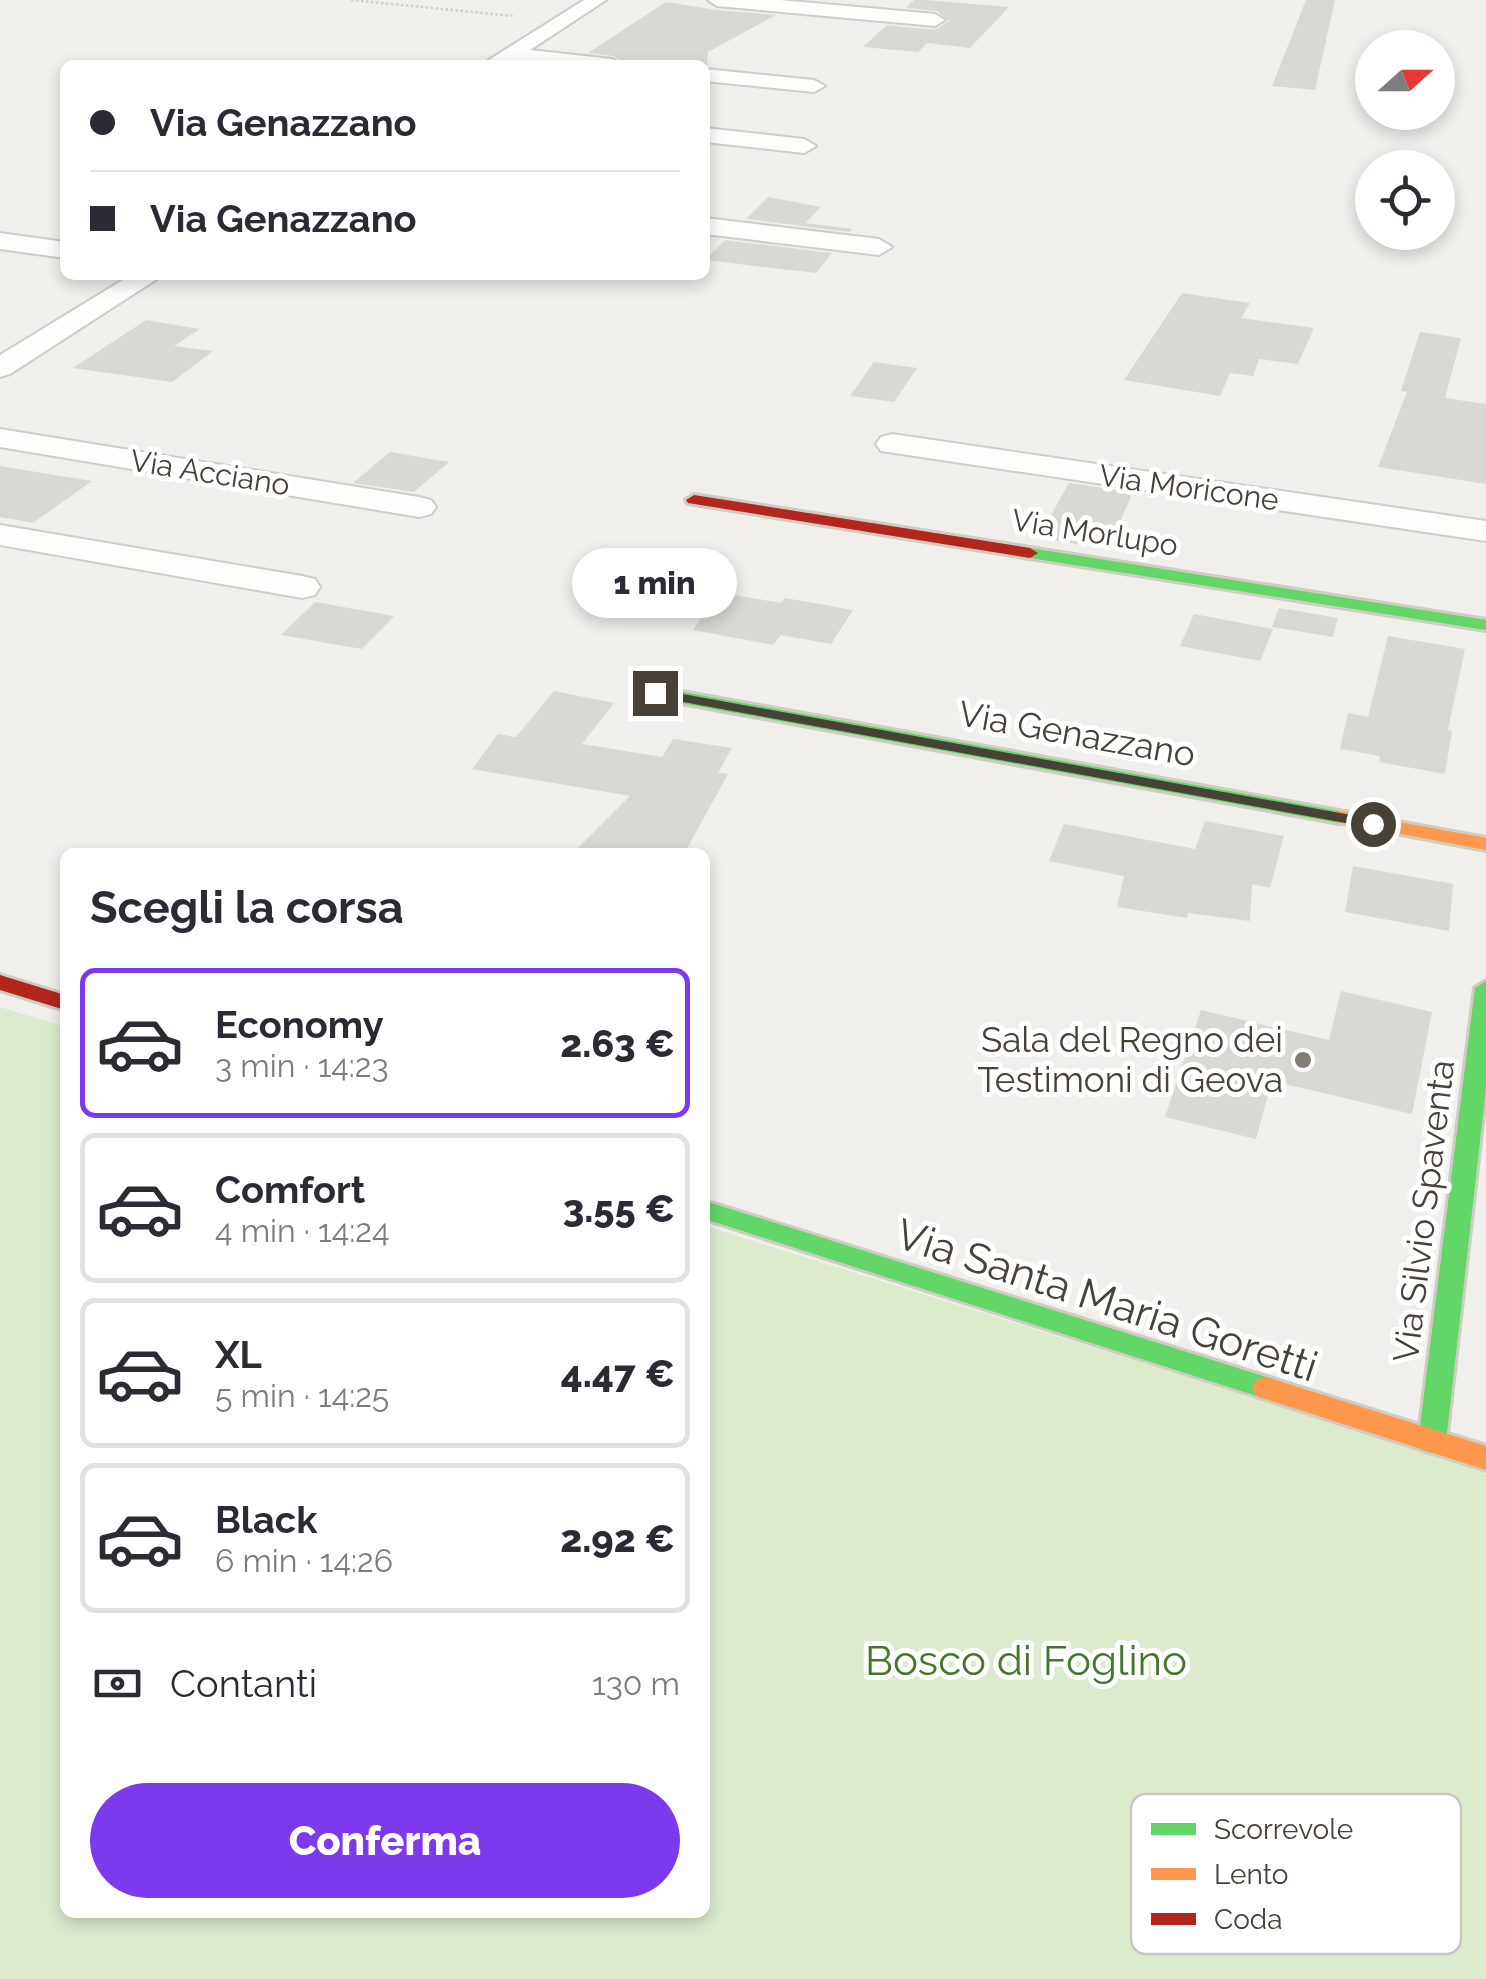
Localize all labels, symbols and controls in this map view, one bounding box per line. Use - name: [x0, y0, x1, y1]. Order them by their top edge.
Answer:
- north arrow: [1355, 30, 1455, 130]
- map controls: [1355, 30, 1455, 250]
- text: Via Genazzano: [150, 100, 417, 145]
- button: locate: [1355, 150, 1455, 250]
- text: Via Genazzano: [150, 196, 417, 241]
- street label: Via Acciano: [128, 443, 292, 502]
- street label: Via Moricone: [1097, 458, 1281, 517]
- street label: Via Morlupo: [1010, 502, 1181, 563]
- callout: 1 min: [572, 548, 738, 618]
- text: 1 min: [613, 564, 696, 601]
- route end: [633, 671, 678, 716]
- street label: Via Genazzano: [956, 693, 1198, 774]
- route start: [1351, 802, 1396, 847]
- text: Scegli la corsa: [90, 881, 404, 934]
- icon: car: [95, 998, 185, 1088]
- text: Economy: [215, 1002, 384, 1047]
- place label: Sala del Regno dei Testimoni di Geova: [977, 1019, 1283, 1100]
- text: 2.63 €: [560, 1021, 675, 1066]
- text: 3 min · 14:23: [215, 1047, 389, 1084]
- marker: Sala del Regno dei Testimoni di Geova: [1292, 1049, 1314, 1071]
- street label: Via Silvio Spaventa: [1385, 1057, 1462, 1364]
- icon: car: [95, 1163, 185, 1253]
- text: Comfort: [215, 1167, 365, 1212]
- text: 3.55 €: [563, 1186, 675, 1231]
- street label: Via Santa Maria Goretti: [890, 1209, 1323, 1392]
- text: 4 min · 14:24: [215, 1212, 389, 1249]
- icon: car: [95, 1328, 185, 1418]
- text: XL: [215, 1332, 262, 1377]
- text: 4.47 €: [561, 1351, 675, 1396]
- text: 5 min · 14:25: [215, 1377, 389, 1414]
- icon: car: [95, 1493, 185, 1583]
- text: Black: [215, 1497, 317, 1542]
- text: 2.92 €: [560, 1516, 675, 1561]
- text: 6 min · 14:26: [215, 1542, 393, 1579]
- park label: Bosco di Foglino: [865, 1636, 1187, 1685]
- icon: cash: [90, 1656, 145, 1711]
- text: Contanti: [170, 1661, 317, 1706]
- text: 130 m: [592, 1665, 680, 1702]
- button: Conferma: [90, 1783, 680, 1898]
- legend: [1131, 1794, 1461, 1954]
- text: Scorrevole: [1214, 1813, 1353, 1846]
- text: Lento: [1214, 1858, 1288, 1891]
- text: Coda: [1214, 1903, 1283, 1936]

